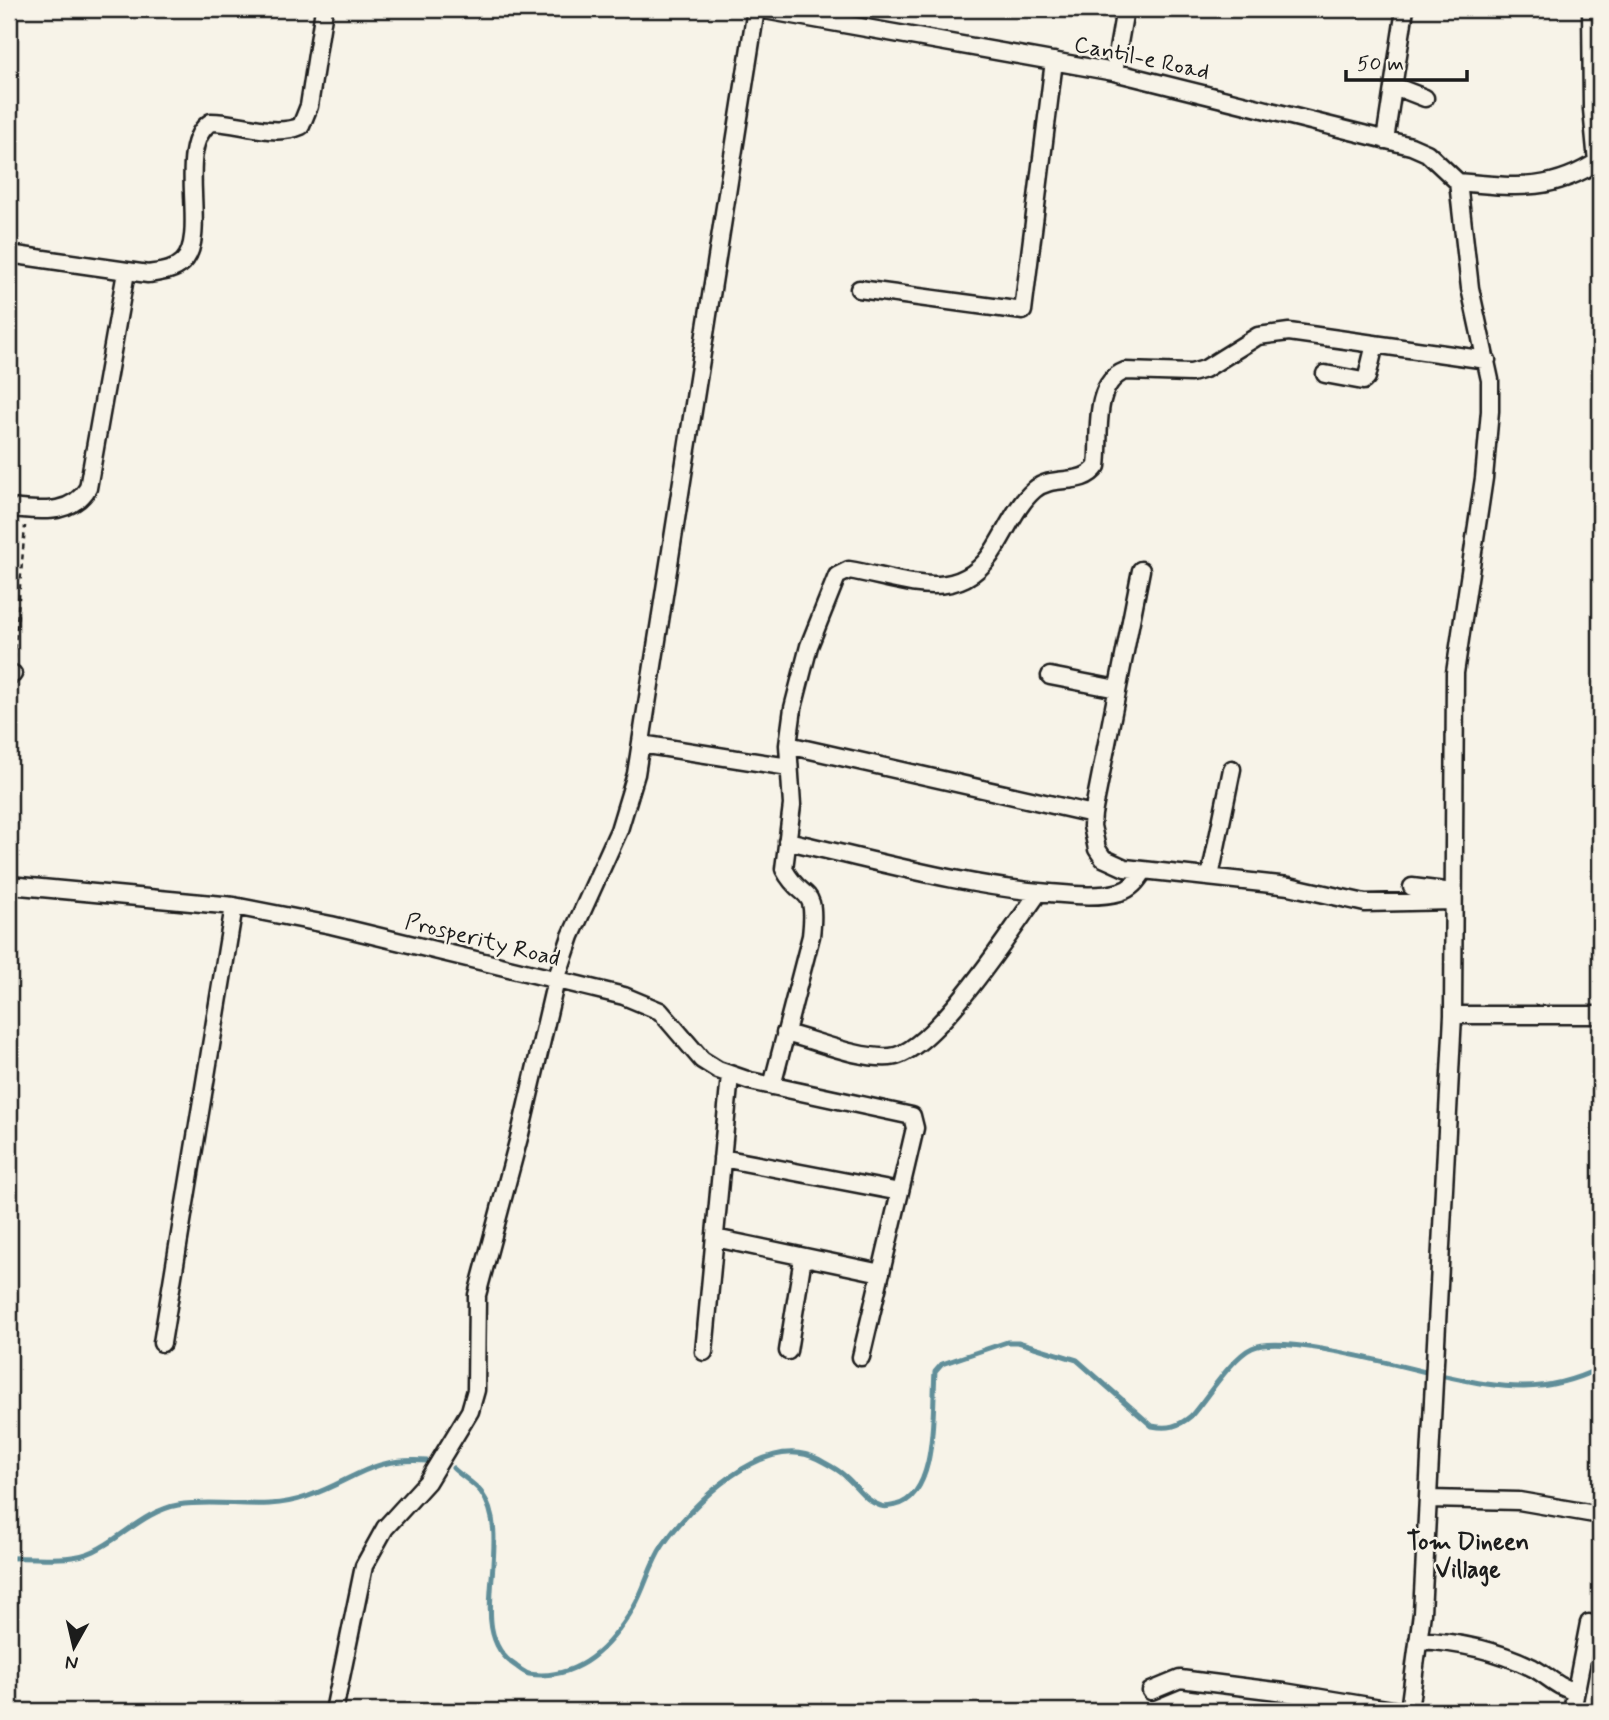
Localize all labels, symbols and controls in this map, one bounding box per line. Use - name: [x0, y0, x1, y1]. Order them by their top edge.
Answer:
- street label: Cantil-e Road: [1071, 30, 1212, 88]
- scale bar: [1346, 38, 1467, 82]
- text: 50 m: [1357, 50, 1404, 78]
- street label: Prosperity Road: [402, 907, 563, 975]
- district label: Tom Dineen Village: [1407, 1527, 1529, 1587]
- north arrow: [38, 1612, 108, 1682]
- text: N: [64, 1649, 80, 1676]

